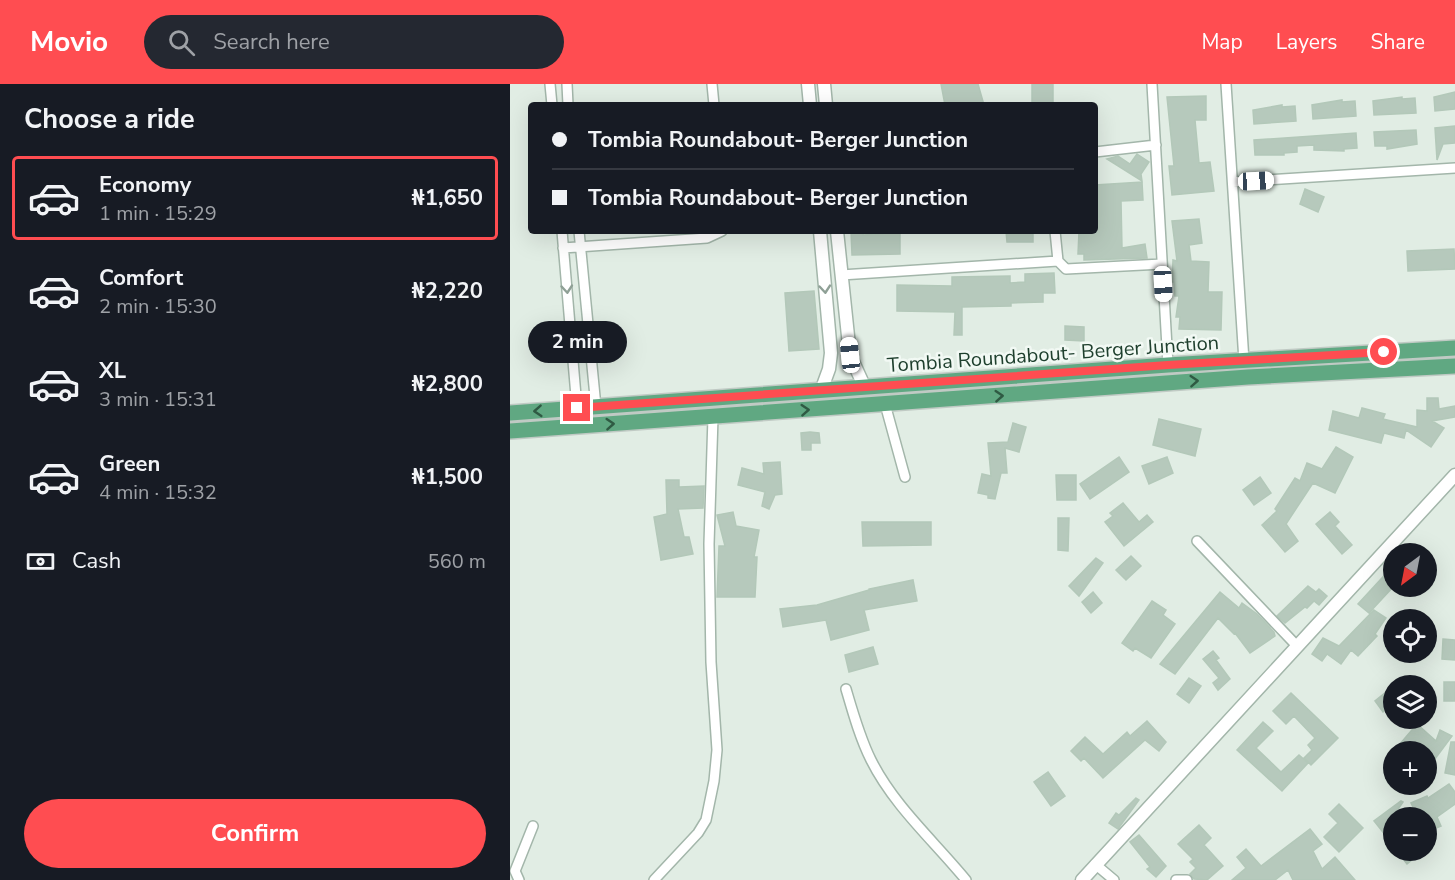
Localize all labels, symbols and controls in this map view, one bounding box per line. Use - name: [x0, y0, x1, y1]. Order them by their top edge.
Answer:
- search box: [144, 15, 564, 69]
- text: Movio: [30, 23, 108, 61]
- icon: search: [165, 26, 198, 59]
- text: Search here: [213, 27, 330, 57]
- text: Map: [1201, 28, 1243, 56]
- text: Layers: [1276, 28, 1337, 56]
- text: Share: [1370, 28, 1425, 56]
- text: Choose a ride: [24, 101, 195, 138]
- text: Tombia Roundabout- Berger Junction: [588, 125, 968, 155]
- text: Economy: [99, 170, 191, 200]
- icon: car: [27, 171, 81, 225]
- car: [1238, 171, 1274, 191]
- text: ₦1,650: [412, 183, 483, 213]
- text: Tombia Roundabout- Berger Junction: [588, 183, 968, 213]
- text: 1 min · 15:29: [99, 200, 217, 227]
- text: Comfort: [99, 263, 183, 293]
- icon: car: [27, 264, 81, 318]
- car: [1153, 266, 1173, 302]
- text: ₦2,220: [412, 276, 483, 306]
- one-way arrow: [560, 285, 573, 294]
- one-way arrow: [818, 285, 831, 294]
- text: 2 min · 15:30: [99, 293, 217, 320]
- callout: 2 min: [527, 321, 626, 363]
- text: 2 min: [552, 328, 603, 355]
- street label: Tombia Roundabout- Berger Junction: [886, 329, 1220, 379]
- car: [839, 336, 861, 374]
- route start: [1370, 338, 1397, 365]
- text: XL: [99, 356, 126, 386]
- icon: car: [27, 357, 81, 411]
- text: ₦2,800: [412, 369, 483, 399]
- one-way arrow: [1189, 375, 1198, 388]
- text: 3 min · 15:31: [99, 386, 217, 413]
- one-way arrow: [995, 390, 1004, 403]
- route end: [563, 394, 590, 421]
- one-way arrow: [533, 404, 542, 417]
- one-way arrow: [800, 404, 809, 417]
- one-way arrow: [606, 418, 615, 431]
- text: Green: [99, 449, 160, 479]
- icon: car: [27, 450, 81, 504]
- text: ₦1,500: [412, 462, 483, 492]
- text: 4 min · 15:32: [99, 479, 217, 506]
- north arrow: [1383, 543, 1437, 597]
- map controls: [1383, 543, 1437, 861]
- icon: cash: [24, 545, 57, 578]
- text: Cash: [72, 546, 121, 576]
- text: 560 m: [428, 548, 486, 575]
- button: locate: [1383, 609, 1437, 663]
- button: layers: [1383, 675, 1437, 729]
- button: +: [1383, 741, 1437, 795]
- button: Confirm: [24, 799, 486, 868]
- button: −: [1383, 807, 1437, 861]

